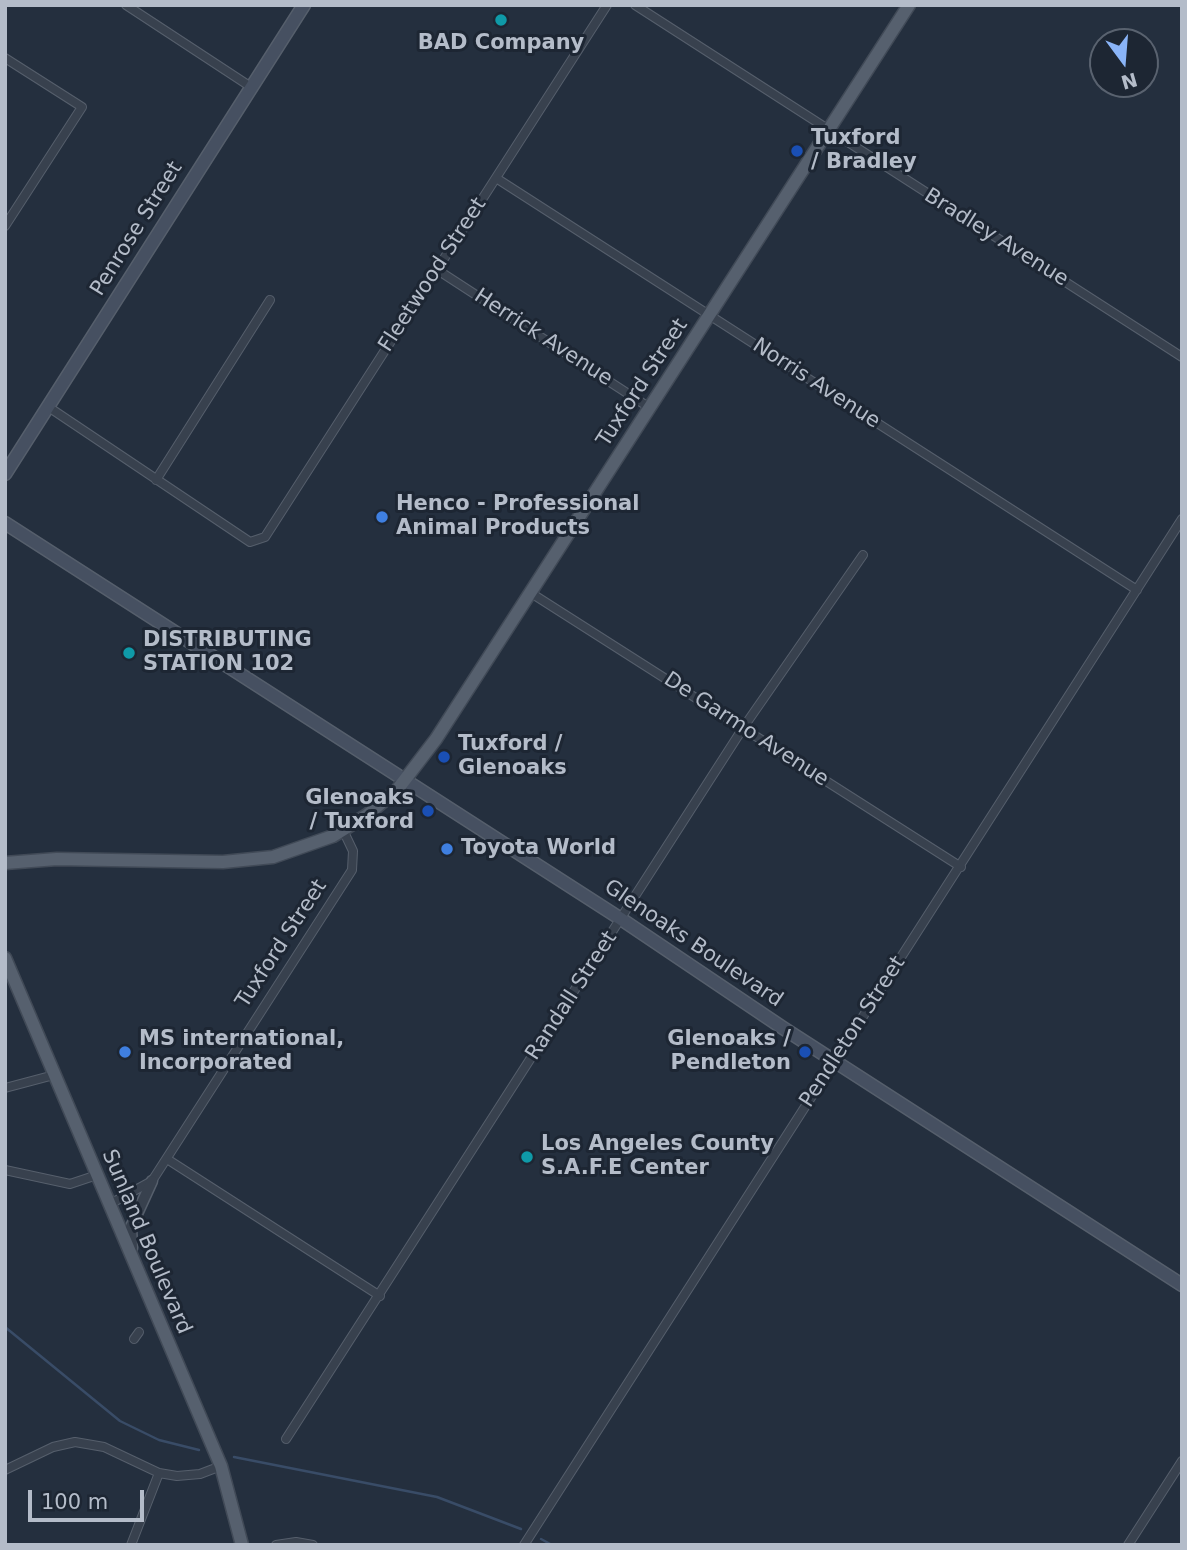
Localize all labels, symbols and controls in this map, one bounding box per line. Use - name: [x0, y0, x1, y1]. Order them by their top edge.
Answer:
- marker: BAD Company: [493, 12, 509, 28]
- north arrow: [1089, 28, 1159, 98]
- place label: BAD Company: [418, 31, 584, 57]
- text: N: [1119, 68, 1140, 94]
- place label: Tuxford / Bradley: [811, 126, 917, 176]
- marker: Tuxford / Bradley: [789, 143, 805, 159]
- street label: Penrose Street: [86, 157, 188, 301]
- street label: Bradley Avenue: [919, 184, 1073, 292]
- street label: Fleetwood Street: [374, 193, 492, 357]
- street label: Herrick Avenue: [469, 284, 617, 392]
- street label: Tuxford Street: [592, 314, 694, 452]
- street label: Norris Avenue: [748, 333, 884, 435]
- place label: Henco - Professional Animal Products: [396, 492, 639, 542]
- marker: Henco - Professional Animal Products: [374, 509, 390, 525]
- place label: DISTRIBUTING STATION 102: [143, 628, 312, 678]
- marker: DISTRIBUTING STATION 102: [121, 645, 137, 661]
- street label: De Garmo Avenue: [659, 667, 833, 793]
- place label: Tuxford / Glenoaks: [458, 732, 567, 782]
- marker: Tuxford / Glenoaks: [436, 749, 452, 765]
- place label: Glenoaks / Tuxford: [305, 786, 414, 836]
- marker: Glenoaks / Tuxford: [420, 803, 436, 819]
- place label: Toyota World: [461, 836, 616, 862]
- marker: Toyota World: [439, 841, 455, 857]
- street label: Tuxford Street: [231, 875, 333, 1013]
- street label: Glenoaks Boulevard: [599, 875, 787, 1013]
- street label: Randall Street: [521, 927, 623, 1065]
- street label: Pendleton Street: [795, 952, 911, 1112]
- place label: MS international, Incorporated: [139, 1027, 344, 1077]
- place label: Glenoaks / Pendleton: [667, 1027, 791, 1077]
- marker: MS international, Incorporated: [117, 1044, 133, 1060]
- marker: Glenoaks / Pendleton: [797, 1044, 813, 1060]
- place label: Los Angeles County S.A.F.E Center: [541, 1132, 774, 1182]
- street label: Sunland Boulevard: [96, 1146, 196, 1338]
- marker: Los Angeles County S.A.F.E Center: [519, 1149, 535, 1165]
- scale bar: [32, 1476, 147, 1520]
- text: 100 m: [41, 1490, 108, 1514]

